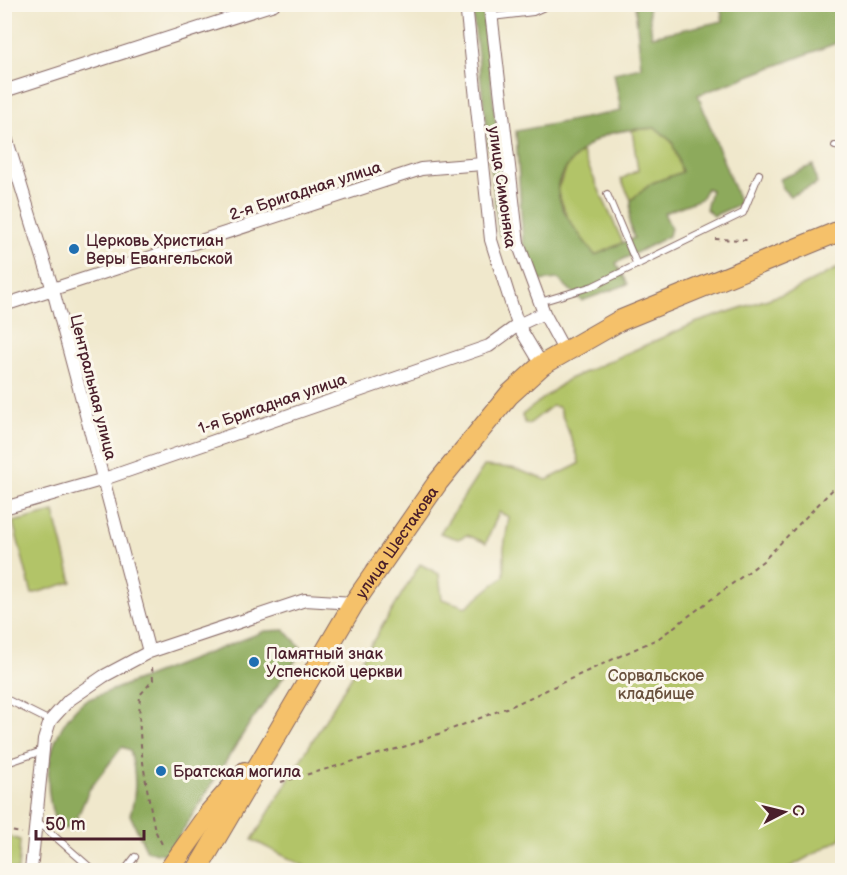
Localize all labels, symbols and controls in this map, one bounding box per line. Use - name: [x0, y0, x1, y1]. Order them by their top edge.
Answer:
- street label: улица Симоняка: [484, 125, 520, 250]
- street label: 2-я Бригадная улица: [227, 158, 384, 225]
- place label: Церковь Христиан Веры Евангельской: [86, 232, 233, 269]
- marker: Церковь Христиан Веры Евангельской: [67, 242, 81, 256]
- street label: Центральная улица: [65, 313, 120, 463]
- street label: 1-я Бригадная улица: [196, 370, 350, 439]
- street label: улица Шестакова: [352, 483, 443, 602]
- place label: Памятный знак Успенской церкви: [266, 645, 403, 682]
- marker: Памятный знак Успенской церкви: [247, 655, 261, 669]
- park label: Сорвальское кладбище: [608, 667, 704, 704]
- place label: Братская могила: [173, 763, 302, 782]
- marker: Братская могила: [154, 764, 168, 778]
- north arrow: [754, 782, 814, 842]
- scale bar: [36, 803, 144, 841]
- text: С: [787, 804, 808, 817]
- text: 50 m: [45, 814, 86, 835]

